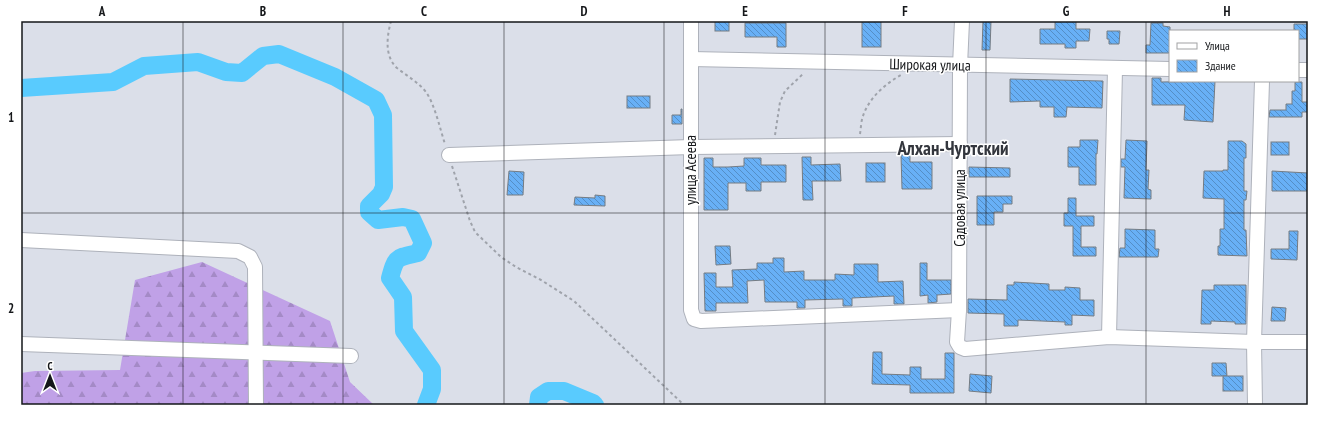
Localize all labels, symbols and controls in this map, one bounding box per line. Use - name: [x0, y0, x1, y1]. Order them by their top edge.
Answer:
- text: A: [98, 3, 106, 20]
- text: B: [260, 3, 266, 20]
- text: C: [421, 3, 427, 20]
- text: D: [581, 3, 588, 20]
- text: E: [742, 3, 748, 20]
- text: F: [902, 3, 908, 20]
- text: G: [1063, 3, 1070, 20]
- text: H: [1224, 3, 1231, 20]
- legend: [1169, 30, 1299, 82]
- text: Улица: [1205, 38, 1230, 53]
- street label: Широкая улица: [889, 54, 971, 75]
- text: Здание: [1205, 58, 1236, 73]
- text: 1: [8, 109, 14, 126]
- street label: улица Асеева: [681, 135, 700, 205]
- district label: Алхан-Чуртский: [896, 136, 1009, 160]
- street label: Садовая улица: [950, 169, 969, 247]
- text: 2: [8, 300, 14, 317]
- north arrow: [30, 356, 70, 396]
- text: С: [47, 359, 53, 373]

